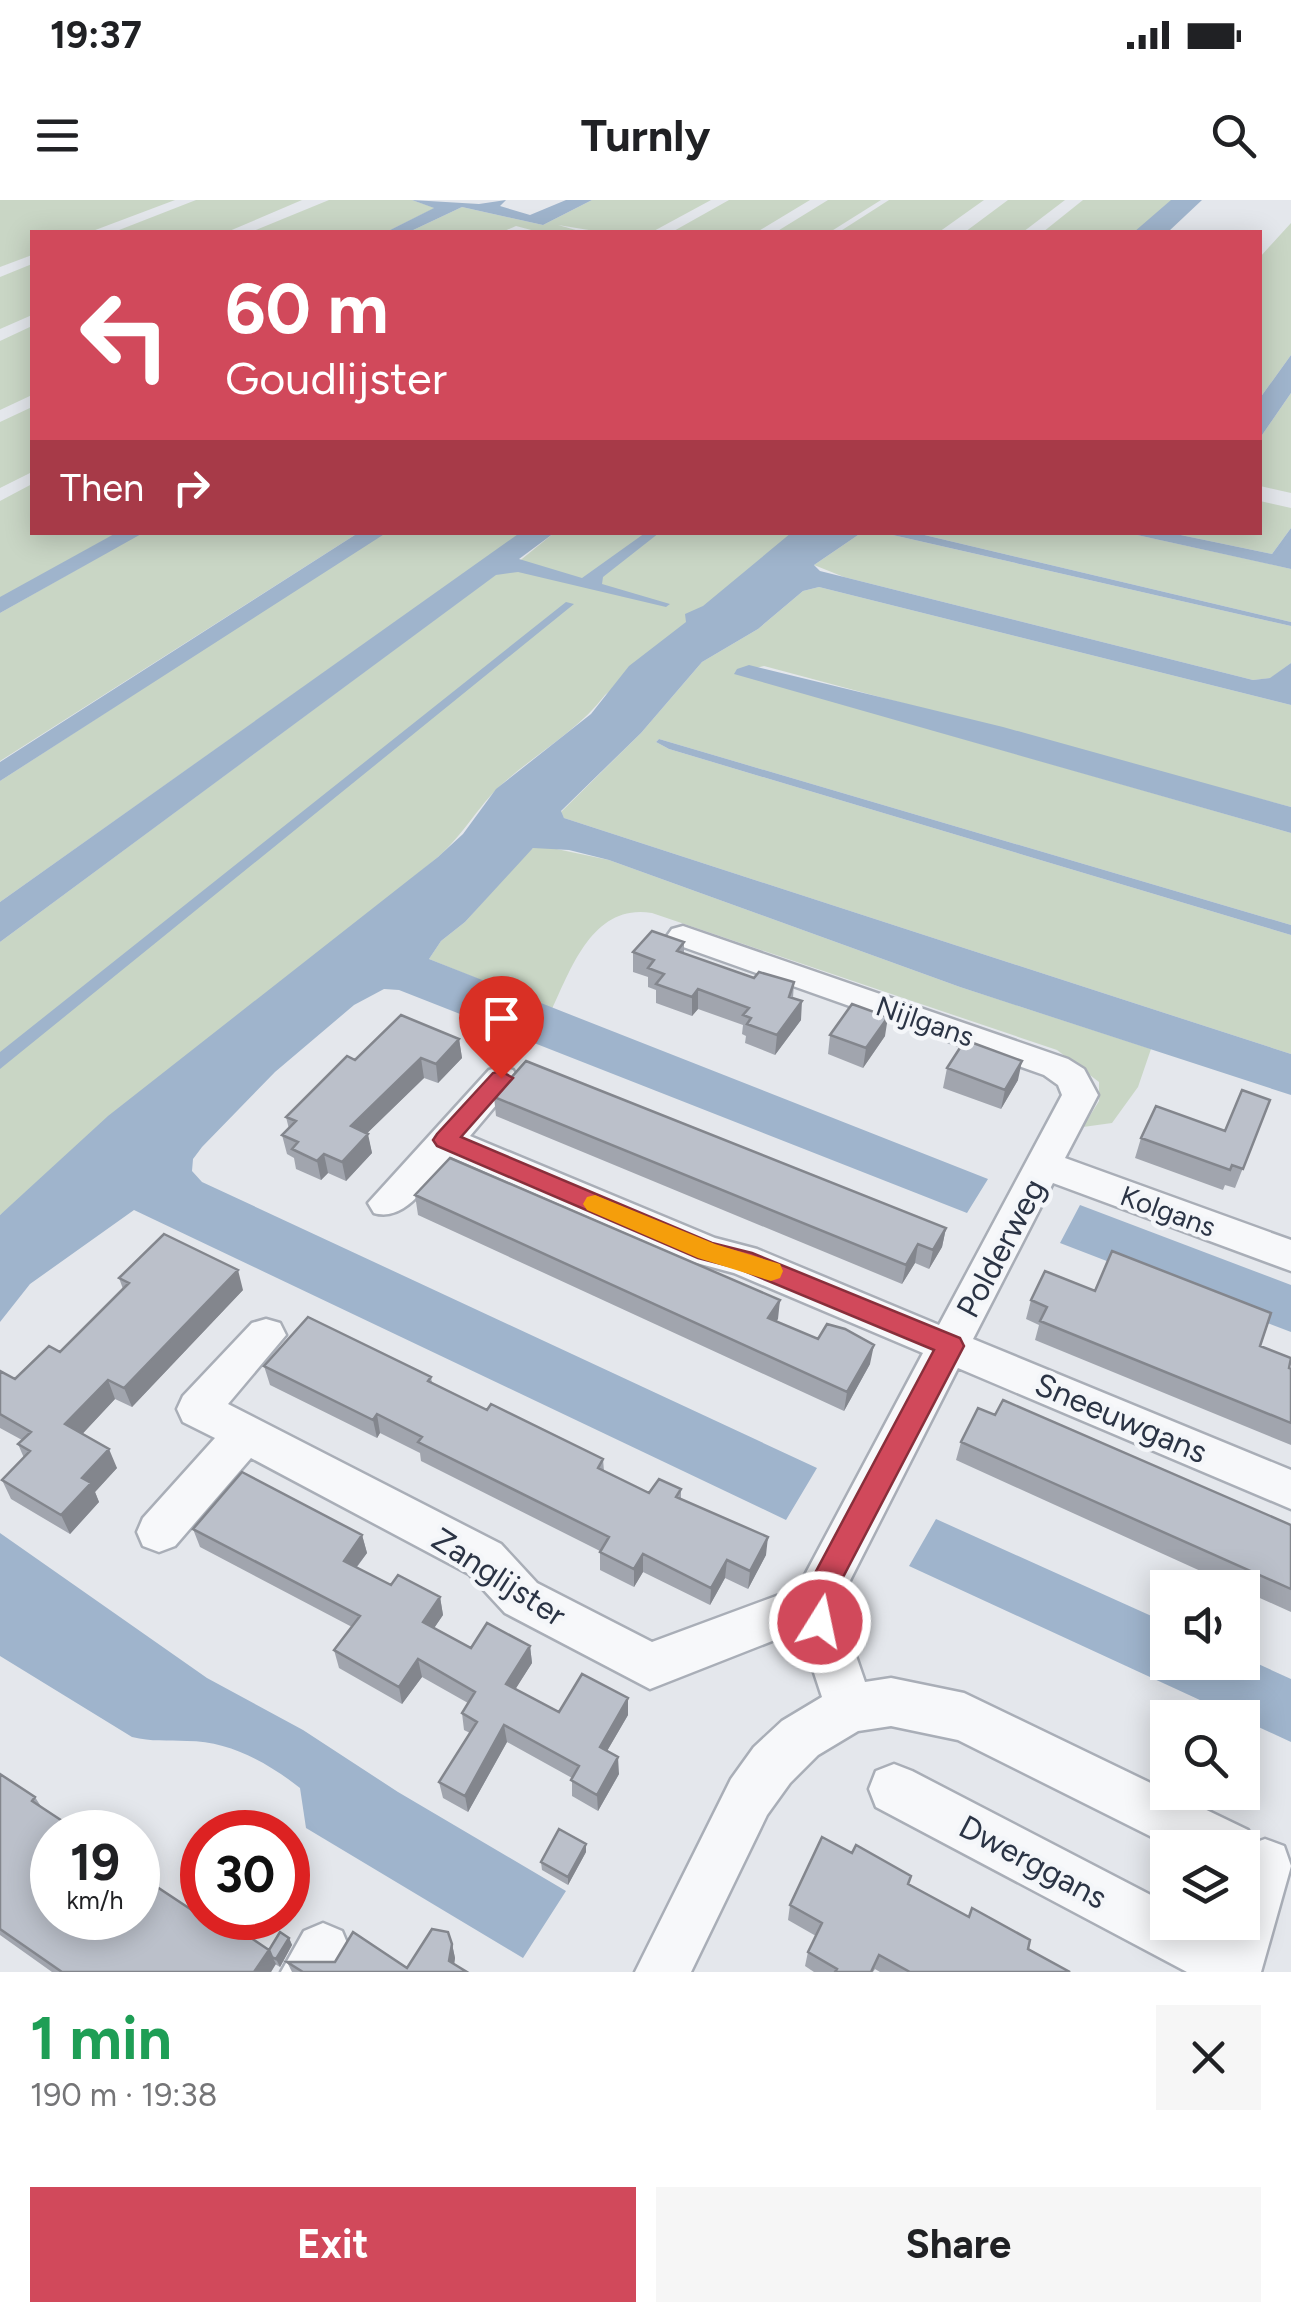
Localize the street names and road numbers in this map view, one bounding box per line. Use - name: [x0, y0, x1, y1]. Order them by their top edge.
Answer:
- street label: Nijlgans: [872, 988, 978, 1054]
- street label: Polderweg: [949, 1172, 1053, 1324]
- street label: Kolgans: [1116, 1178, 1220, 1244]
- street label: Sneeuwgans: [1029, 1365, 1213, 1471]
- street label: Zanglijster: [425, 1520, 573, 1634]
- street label: Dwerggans: [953, 1807, 1113, 1917]

